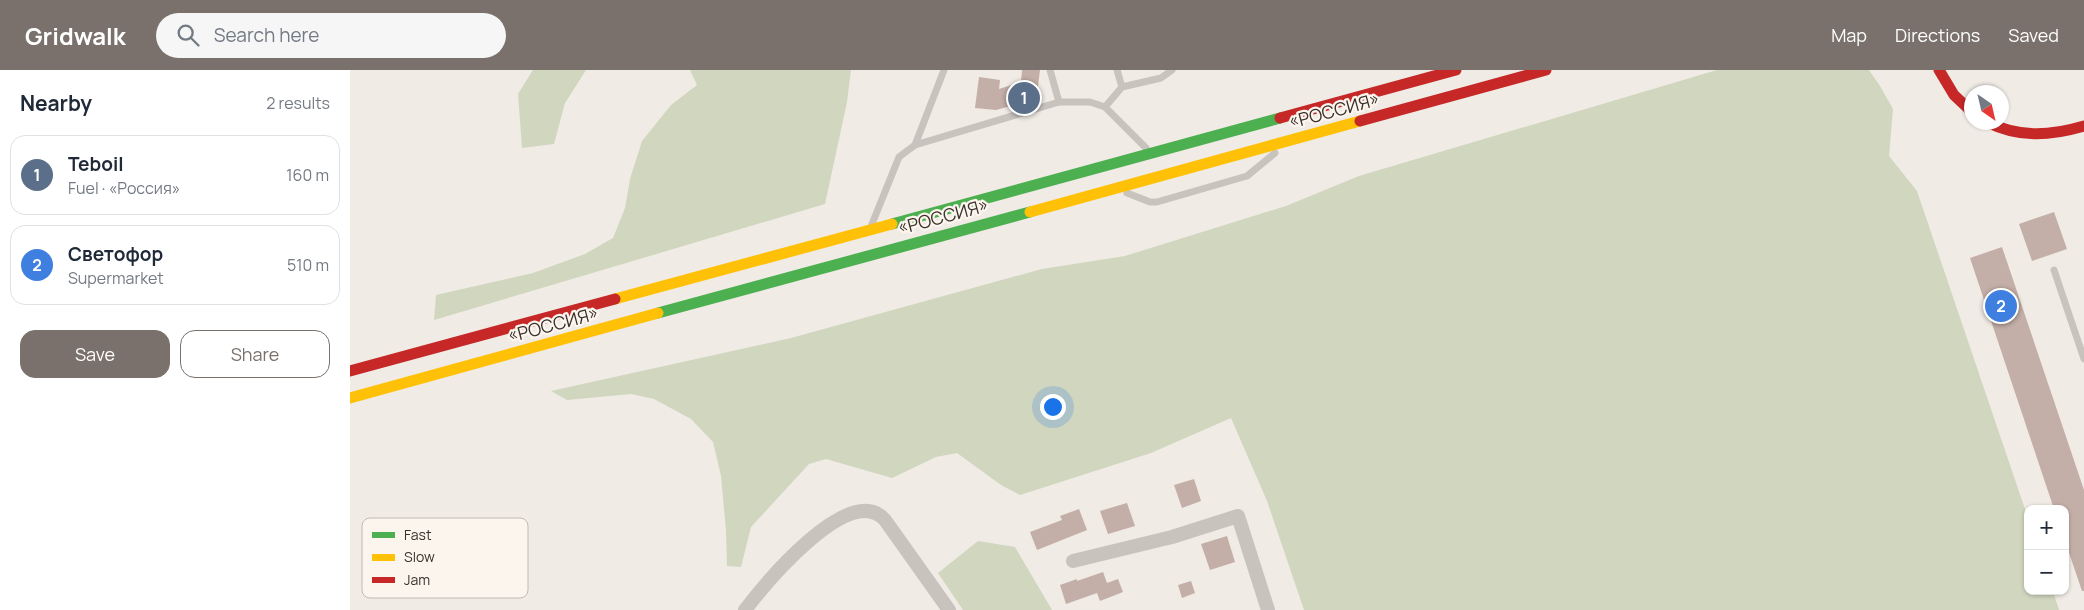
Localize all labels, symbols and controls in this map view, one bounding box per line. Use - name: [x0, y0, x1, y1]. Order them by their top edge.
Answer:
- search box: [156, 13, 506, 58]
- text: Gridwalk: [25, 19, 126, 52]
- icon: search: [174, 21, 202, 49]
- text: Search here: [214, 22, 319, 48]
- text: Map: [1831, 23, 1867, 47]
- text: Directions: [1895, 23, 1980, 47]
- text: Saved: [2008, 23, 2059, 47]
- pin: 1: [1008, 79, 1040, 117]
- north arrow: [1964, 85, 2009, 130]
- street label: «РОССИЯ»: [1286, 86, 1382, 134]
- text: Nearby: [20, 89, 92, 117]
- text: 2 results: [266, 92, 330, 114]
- text: Teboil: [68, 151, 124, 177]
- text: 1: [33, 164, 41, 186]
- text: 160 m: [286, 164, 329, 186]
- text: Fuel · «Россия»: [68, 177, 180, 199]
- street label: «РОССИЯ»: [895, 192, 991, 240]
- text: Светофор: [68, 241, 163, 267]
- text: 2: [32, 254, 42, 276]
- text: 510 m: [287, 254, 329, 276]
- text: Supermarket: [68, 267, 164, 289]
- pin: 2: [1985, 287, 2017, 325]
- street label: «РОССИЯ»: [505, 300, 601, 348]
- button: Save: [20, 330, 170, 378]
- button: Share: [180, 330, 330, 378]
- your location: [1040, 394, 1066, 420]
- map controls: [2024, 505, 2069, 595]
- button: +: [2024, 505, 2069, 550]
- legend: [362, 518, 528, 598]
- text: Fast: [404, 525, 432, 544]
- text: Slow: [404, 547, 435, 566]
- button: −: [2024, 550, 2069, 595]
- text: Jam: [404, 570, 430, 589]

